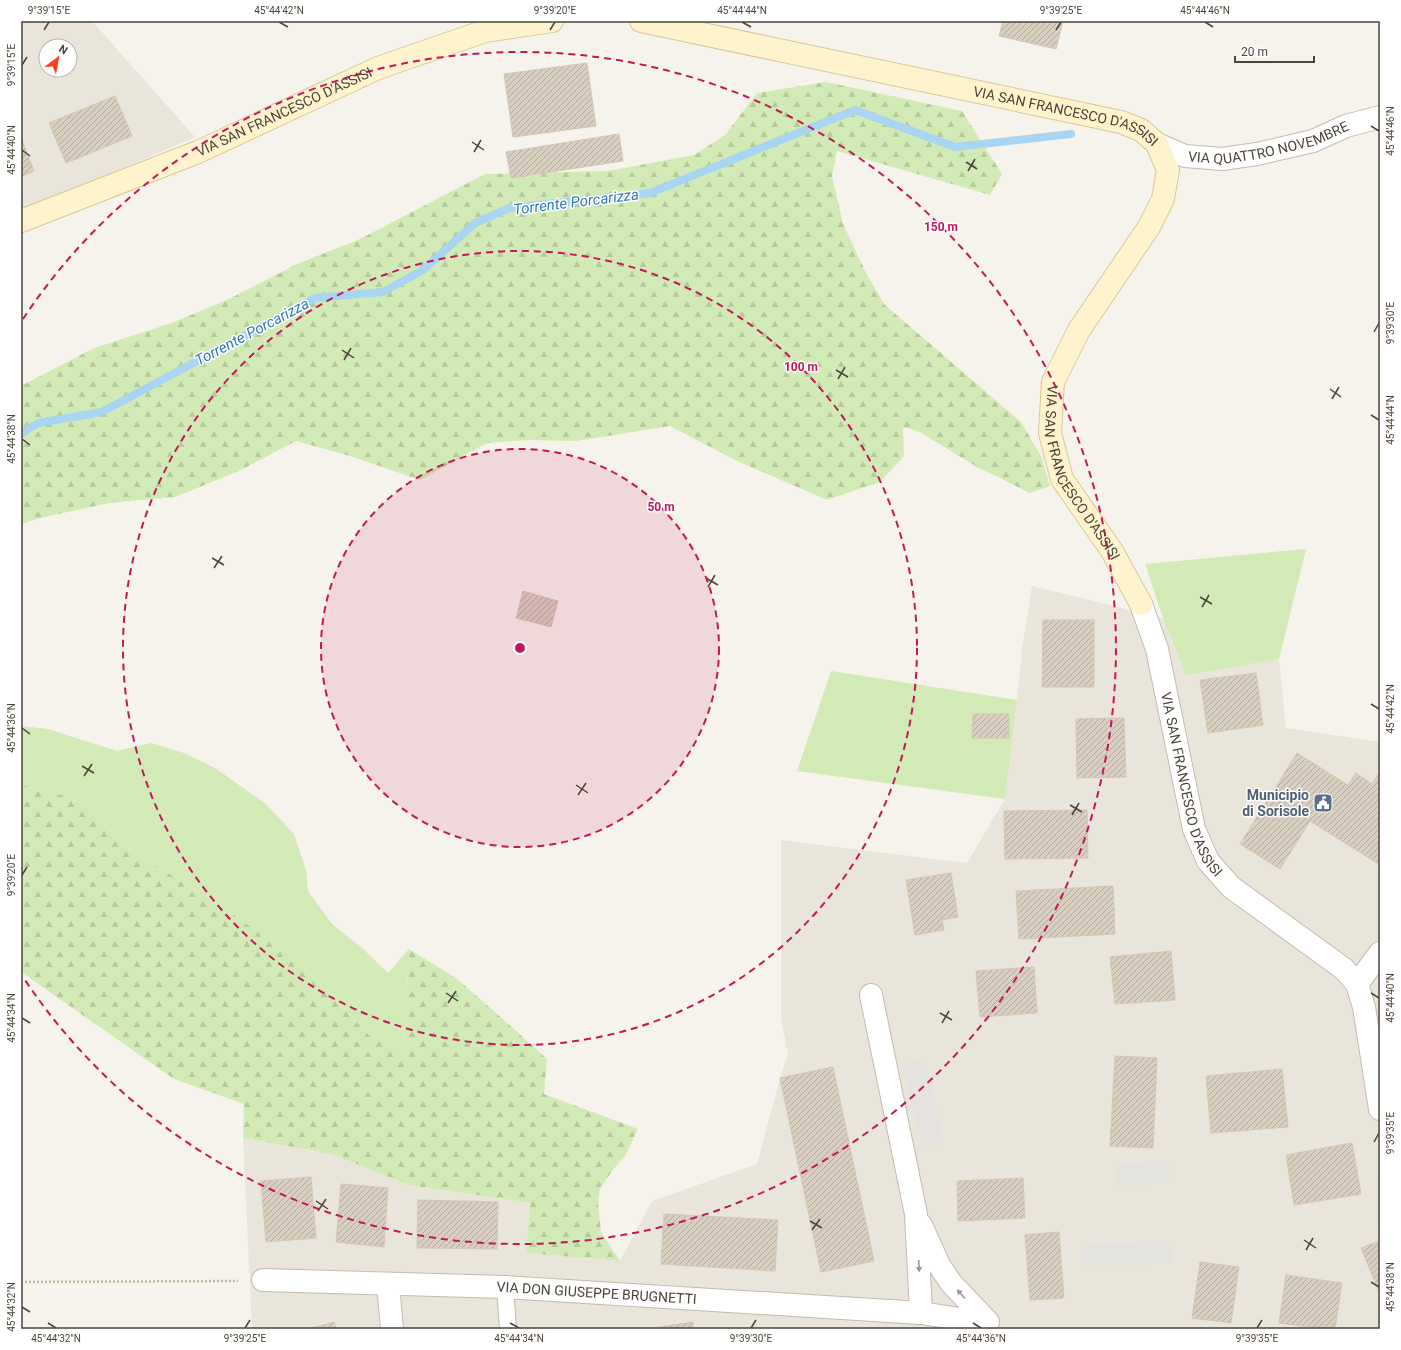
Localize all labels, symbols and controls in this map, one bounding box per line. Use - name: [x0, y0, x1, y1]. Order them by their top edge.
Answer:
- text: 9°39'15"E: [28, 5, 71, 16]
- text: 45°44'42"N: [254, 5, 304, 16]
- text: 9°39'20"E: [534, 5, 577, 16]
- text: 45°44'44"N: [717, 5, 767, 16]
- text: 9°39'25"E: [1040, 5, 1083, 16]
- text: 45°44'46"N: [1180, 5, 1230, 16]
- north arrow: [38, 38, 78, 78]
- scale bar: [1235, 38, 1314, 64]
- text: N: [56, 42, 70, 58]
- text: 9°39'15"E: [6, 43, 17, 86]
- text: 20 m: [1241, 45, 1268, 59]
- street label: VIA SAN FRANCESCO D'ASSISI: [194, 64, 375, 160]
- street label: VIA SAN FRANCESCO D'ASSISI: [972, 83, 1161, 149]
- text: 45°44'46"N: [1385, 106, 1396, 156]
- street label: VIA QUATTRO NOVEMBRE: [1187, 118, 1351, 167]
- text: 45°44'40"N: [6, 125, 17, 175]
- water label: Torrente Porcarizza: [512, 185, 640, 219]
- text: 150 m: [924, 220, 958, 234]
- water label: Torrente Porcarizza: [192, 294, 312, 370]
- text: 9°39'30"E: [1385, 301, 1396, 344]
- text: 100 m: [784, 360, 818, 374]
- street label: VIA SAN FRANCESCO D'ASSISI: [1042, 385, 1123, 563]
- text: 45°44'44"N: [1385, 395, 1396, 445]
- text: 45°44'38"N: [6, 414, 17, 464]
- text: 50 m: [647, 500, 675, 514]
- centre of rings: [513, 641, 527, 655]
- text: 45°44'42"N: [1385, 684, 1396, 734]
- street label: VIA SAN FRANCESCO D'ASSISI: [1158, 691, 1226, 879]
- text: 45°44'36"N: [6, 703, 17, 753]
- place label: Municipio di Sorisole: [1242, 787, 1309, 819]
- public building icon: Municipio di Sorisole: [1312, 792, 1334, 814]
- text: 9°39'20"E: [6, 853, 17, 896]
- text: 45°44'40"N: [1385, 973, 1396, 1023]
- text: 45°44'34"N: [6, 993, 17, 1043]
- text: 9°39'35"E: [1385, 1111, 1396, 1154]
- one-way arrow: [915, 1260, 922, 1272]
- text: 45°44'38"N: [1385, 1262, 1396, 1312]
- street label: VIA DON GIUSEPPE BRUGNETTI: [496, 1279, 697, 1307]
- text: 45°44'32"N: [6, 1282, 17, 1332]
- one-way arrow: [957, 1289, 966, 1298]
- text: 45°44'32"N: [31, 1333, 81, 1344]
- text: 9°39'25"E: [224, 1333, 267, 1344]
- text: 45°44'34"N: [494, 1333, 544, 1344]
- text: 9°39'30"E: [730, 1333, 773, 1344]
- text: 45°44'36"N: [956, 1333, 1006, 1344]
- text: 9°39'35"E: [1236, 1333, 1279, 1344]

